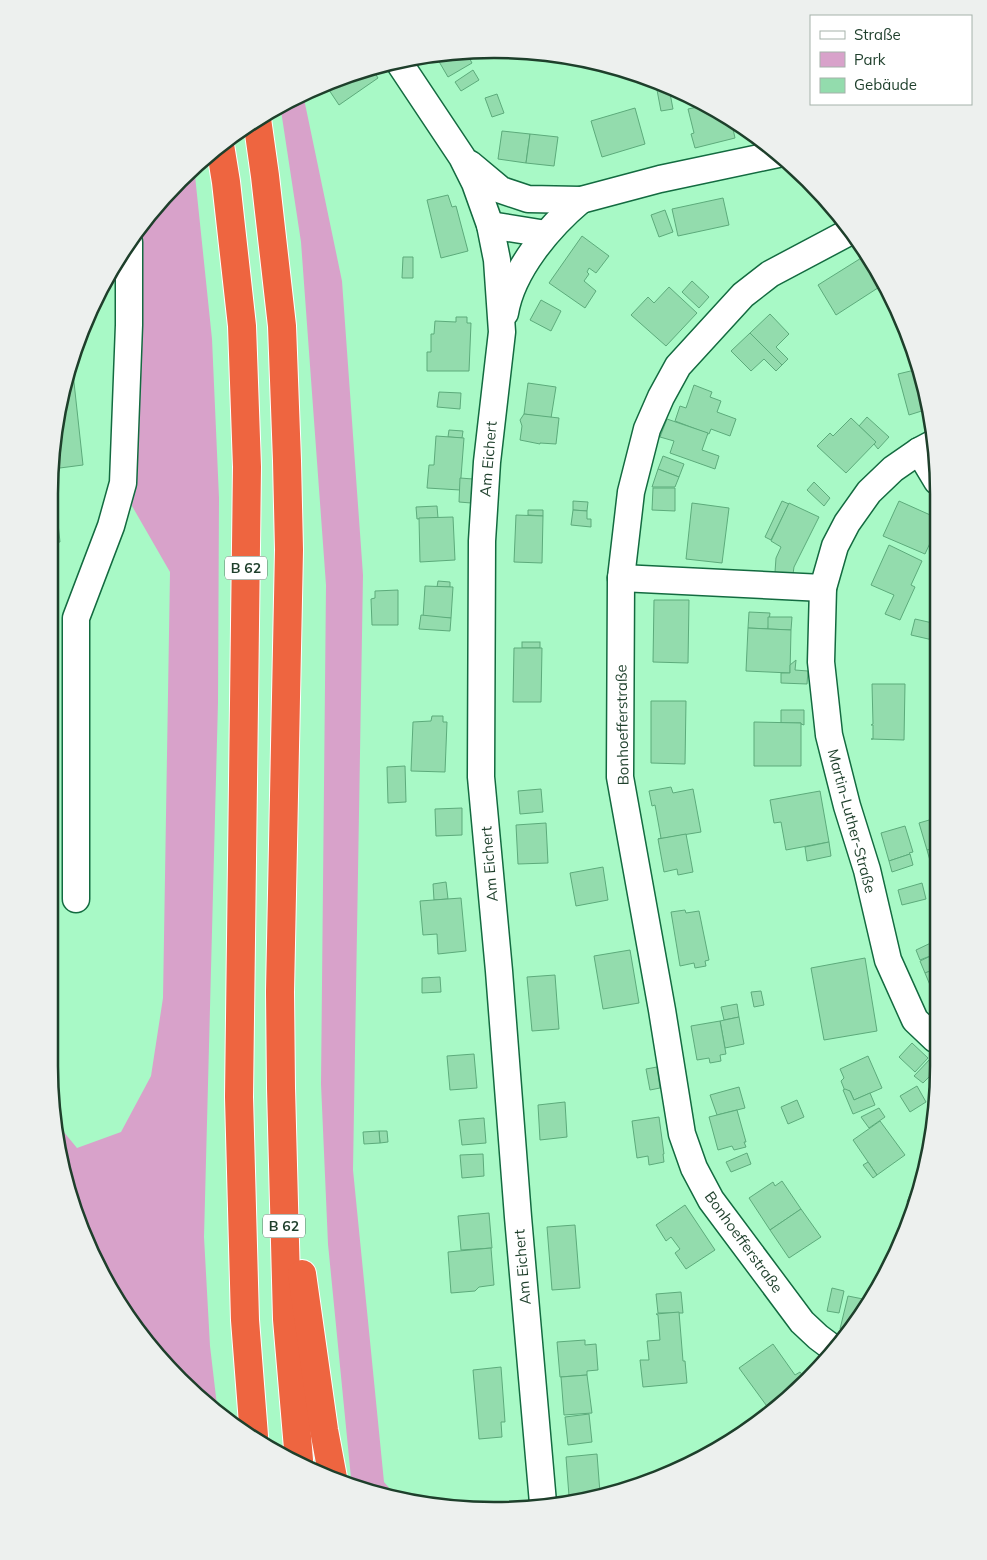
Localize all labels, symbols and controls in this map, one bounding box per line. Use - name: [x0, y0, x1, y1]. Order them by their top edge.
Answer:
- legend: [810, 15, 972, 105]
- text: Straße: [854, 25, 901, 44]
- text: Park: [854, 50, 886, 69]
- text: Gebäude: [854, 75, 917, 94]
- street label: Am Eichert: [475, 420, 501, 498]
- road number: B 62: [225, 556, 267, 580]
- street label: Bonhoefferstraße: [611, 664, 633, 786]
- street label: Martin-Luther-Straße: [824, 747, 880, 895]
- street label: Am Eichert: [476, 825, 502, 903]
- street label: Bonhoefferstraße: [701, 1187, 787, 1297]
- road number: B 62: [263, 1214, 305, 1238]
- street label: Am Eichert: [509, 1228, 535, 1306]

